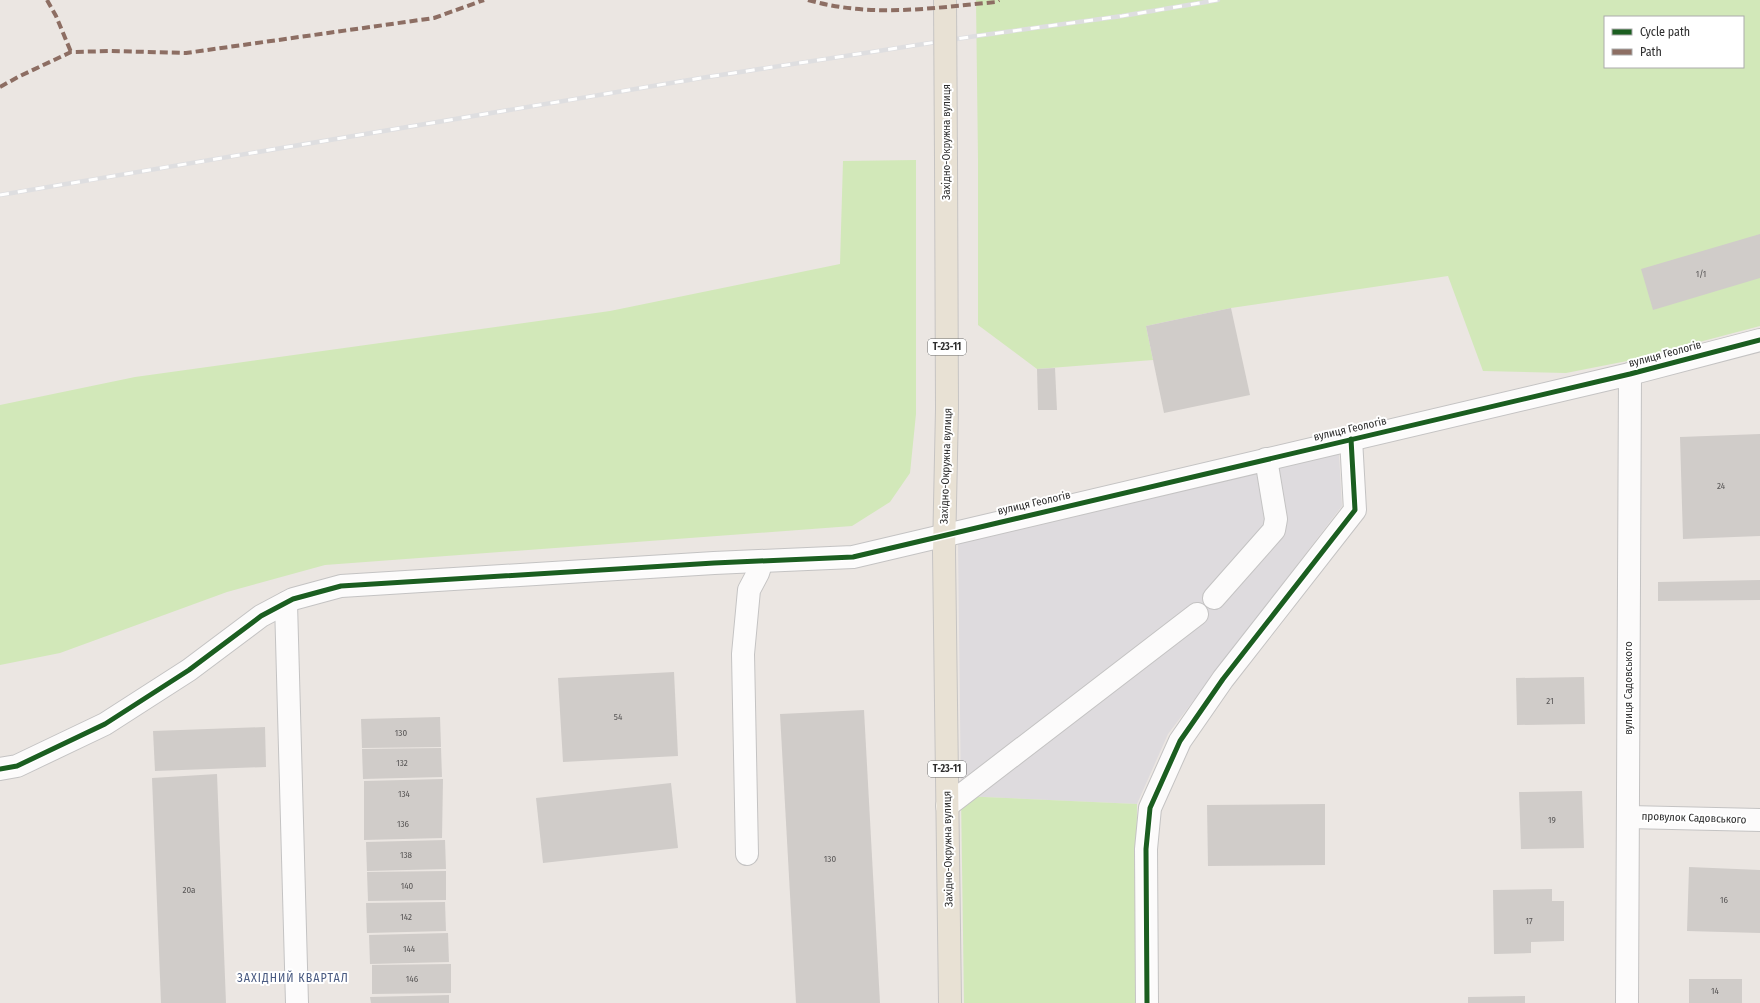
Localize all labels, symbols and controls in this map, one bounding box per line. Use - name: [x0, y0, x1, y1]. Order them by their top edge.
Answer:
- legend: [1604, 16, 1744, 68]
- text: Cycle path: [1640, 25, 1690, 39]
- text: Path: [1640, 45, 1662, 59]
- street label: Західно-Окружна вулиця: [940, 84, 953, 200]
- house number: 1/1: [1696, 269, 1706, 279]
- street label: вулиця Геологів: [1627, 338, 1703, 370]
- road number: Т-23-11: [928, 339, 966, 355]
- street label: Західно-Окружна вулиця: [937, 408, 955, 524]
- street label: вулиця Геологів: [1312, 414, 1388, 444]
- house number: 24: [1717, 481, 1726, 491]
- street label: вулиця Геологів: [996, 488, 1072, 518]
- street label: вулиця Садовського: [1622, 641, 1635, 735]
- house number: 21: [1546, 696, 1554, 706]
- house number: 54: [614, 712, 623, 722]
- house number: 130: [395, 728, 407, 738]
- house number: 132: [396, 758, 408, 768]
- road number: Т-23-11: [928, 761, 966, 777]
- house number: 134: [398, 789, 411, 799]
- street label: Західно-Окружна вулиця: [940, 791, 956, 907]
- street label: провулок Садовського: [1641, 810, 1747, 826]
- house number: 19: [1548, 815, 1556, 825]
- house number: 136: [397, 819, 410, 829]
- house number: 138: [400, 850, 413, 860]
- house number: 130: [824, 854, 836, 864]
- house number: 140: [401, 881, 414, 891]
- house number: 20а: [182, 885, 196, 895]
- house number: 16: [1720, 895, 1729, 905]
- house number: 142: [400, 912, 412, 922]
- house number: 17: [1525, 916, 1533, 926]
- house number: 144: [403, 944, 416, 954]
- district label: ЗАХІДНИЙ КВАРТАЛ: [237, 970, 349, 985]
- house number: 146: [406, 974, 419, 984]
- house number: 14: [1711, 986, 1720, 996]

